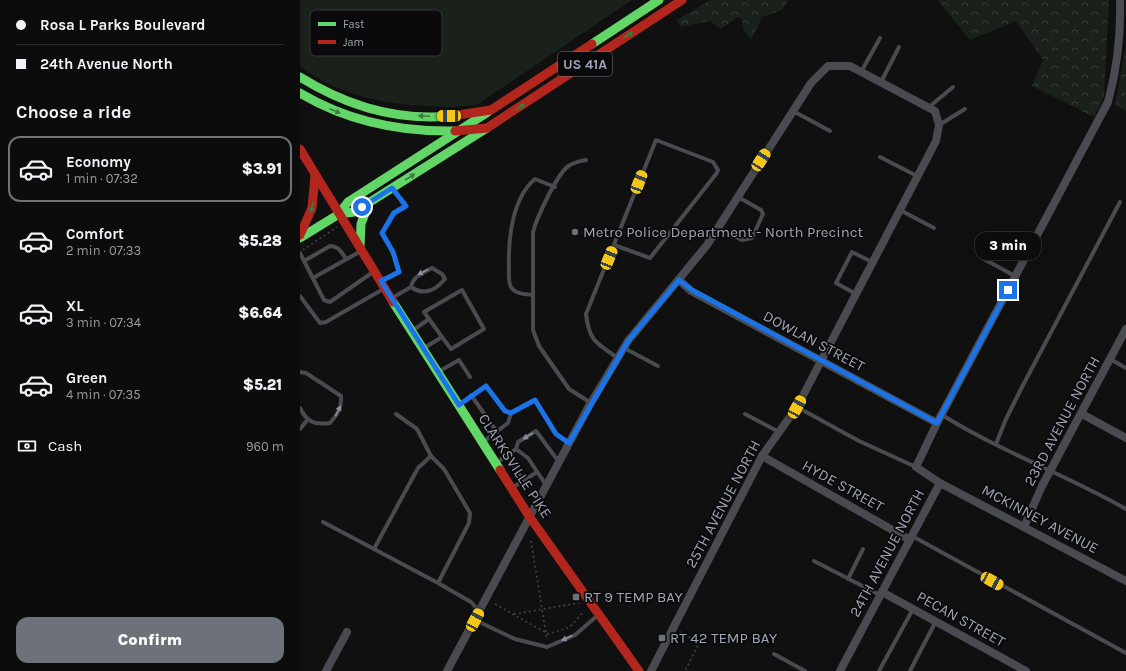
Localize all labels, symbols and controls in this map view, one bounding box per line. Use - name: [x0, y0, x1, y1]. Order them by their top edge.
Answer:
- legend: [310, 10, 442, 56]
- text: Rosa L Parks Boulevard: [40, 16, 206, 34]
- text: Fast: [343, 18, 364, 31]
- one-way arrow: [622, 32, 634, 39]
- text: Jam: [343, 36, 364, 49]
- road number: US 41A: [558, 52, 612, 76]
- text: 24th Avenue North: [40, 55, 173, 73]
- text: Choose a ride: [16, 101, 131, 123]
- one-way arrow: [514, 103, 525, 111]
- one-way arrow: [329, 108, 341, 114]
- car: [437, 110, 461, 122]
- one-way arrow: [418, 112, 430, 119]
- car: [749, 147, 773, 173]
- icon: car: [18, 151, 54, 187]
- text: Economy: [66, 153, 131, 171]
- text: $3.91: [242, 160, 282, 178]
- car: [629, 169, 649, 195]
- text: 1 min · 07:32: [66, 171, 138, 186]
- one-way arrow: [405, 173, 415, 181]
- route start: [353, 198, 371, 216]
- one-way arrow: [309, 200, 315, 213]
- icon: car: [18, 223, 54, 259]
- place label: Metro Police Department - North Precinct: [583, 223, 863, 241]
- text: Comfort: [66, 225, 124, 243]
- marker: Metro Police Department - North Precinct: [570, 227, 580, 237]
- text: $5.28: [238, 232, 282, 250]
- callout: 3 min: [975, 232, 1041, 260]
- text: 3 min: [989, 238, 1027, 253]
- text: 2 min · 07:33: [66, 243, 141, 258]
- car: [599, 245, 619, 271]
- one-way arrow: [418, 269, 429, 276]
- route end: [999, 281, 1017, 299]
- icon: car: [18, 295, 54, 331]
- text: XL: [66, 297, 84, 315]
- text: $6.64: [238, 304, 282, 322]
- street label: DOWLAN STREET: [760, 307, 868, 376]
- text: 3 min · 07:34: [66, 315, 141, 330]
- street label: 23RD AVENUE NORTH: [1020, 353, 1104, 489]
- icon: car: [18, 367, 54, 403]
- text: Green: [66, 369, 107, 387]
- text: $5.21: [243, 376, 282, 394]
- text: 4 min · 07:35: [66, 387, 141, 402]
- car: [786, 394, 808, 420]
- one-way arrow: [335, 405, 342, 417]
- street label: CLARKSVILLE PIKE: [475, 410, 555, 522]
- one-way arrow: [522, 432, 534, 439]
- icon: cash: [16, 435, 38, 457]
- text: Cash: [48, 437, 82, 455]
- street label: 25TH AVENUE NORTH: [682, 437, 764, 571]
- text: 960 m: [246, 439, 284, 454]
- street label: HYDE STREET: [799, 456, 887, 516]
- street label: MCKINNEY AVENUE: [979, 481, 1101, 557]
- street label: 24TH AVENUE NORTH: [846, 486, 928, 620]
- car: [979, 570, 1005, 592]
- street label: PECAN STREET: [914, 587, 1009, 651]
- place label: RT 9 TEMP BAY: [584, 588, 684, 606]
- marker: RT 9 TEMP BAY: [571, 592, 581, 602]
- car: [464, 607, 486, 633]
- button: Confirm: [16, 617, 284, 663]
- place label: RT 42 TEMP BAY: [670, 629, 778, 647]
- marker: RT 42 TEMP BAY: [657, 633, 667, 643]
- one-way arrow: [561, 635, 573, 641]

